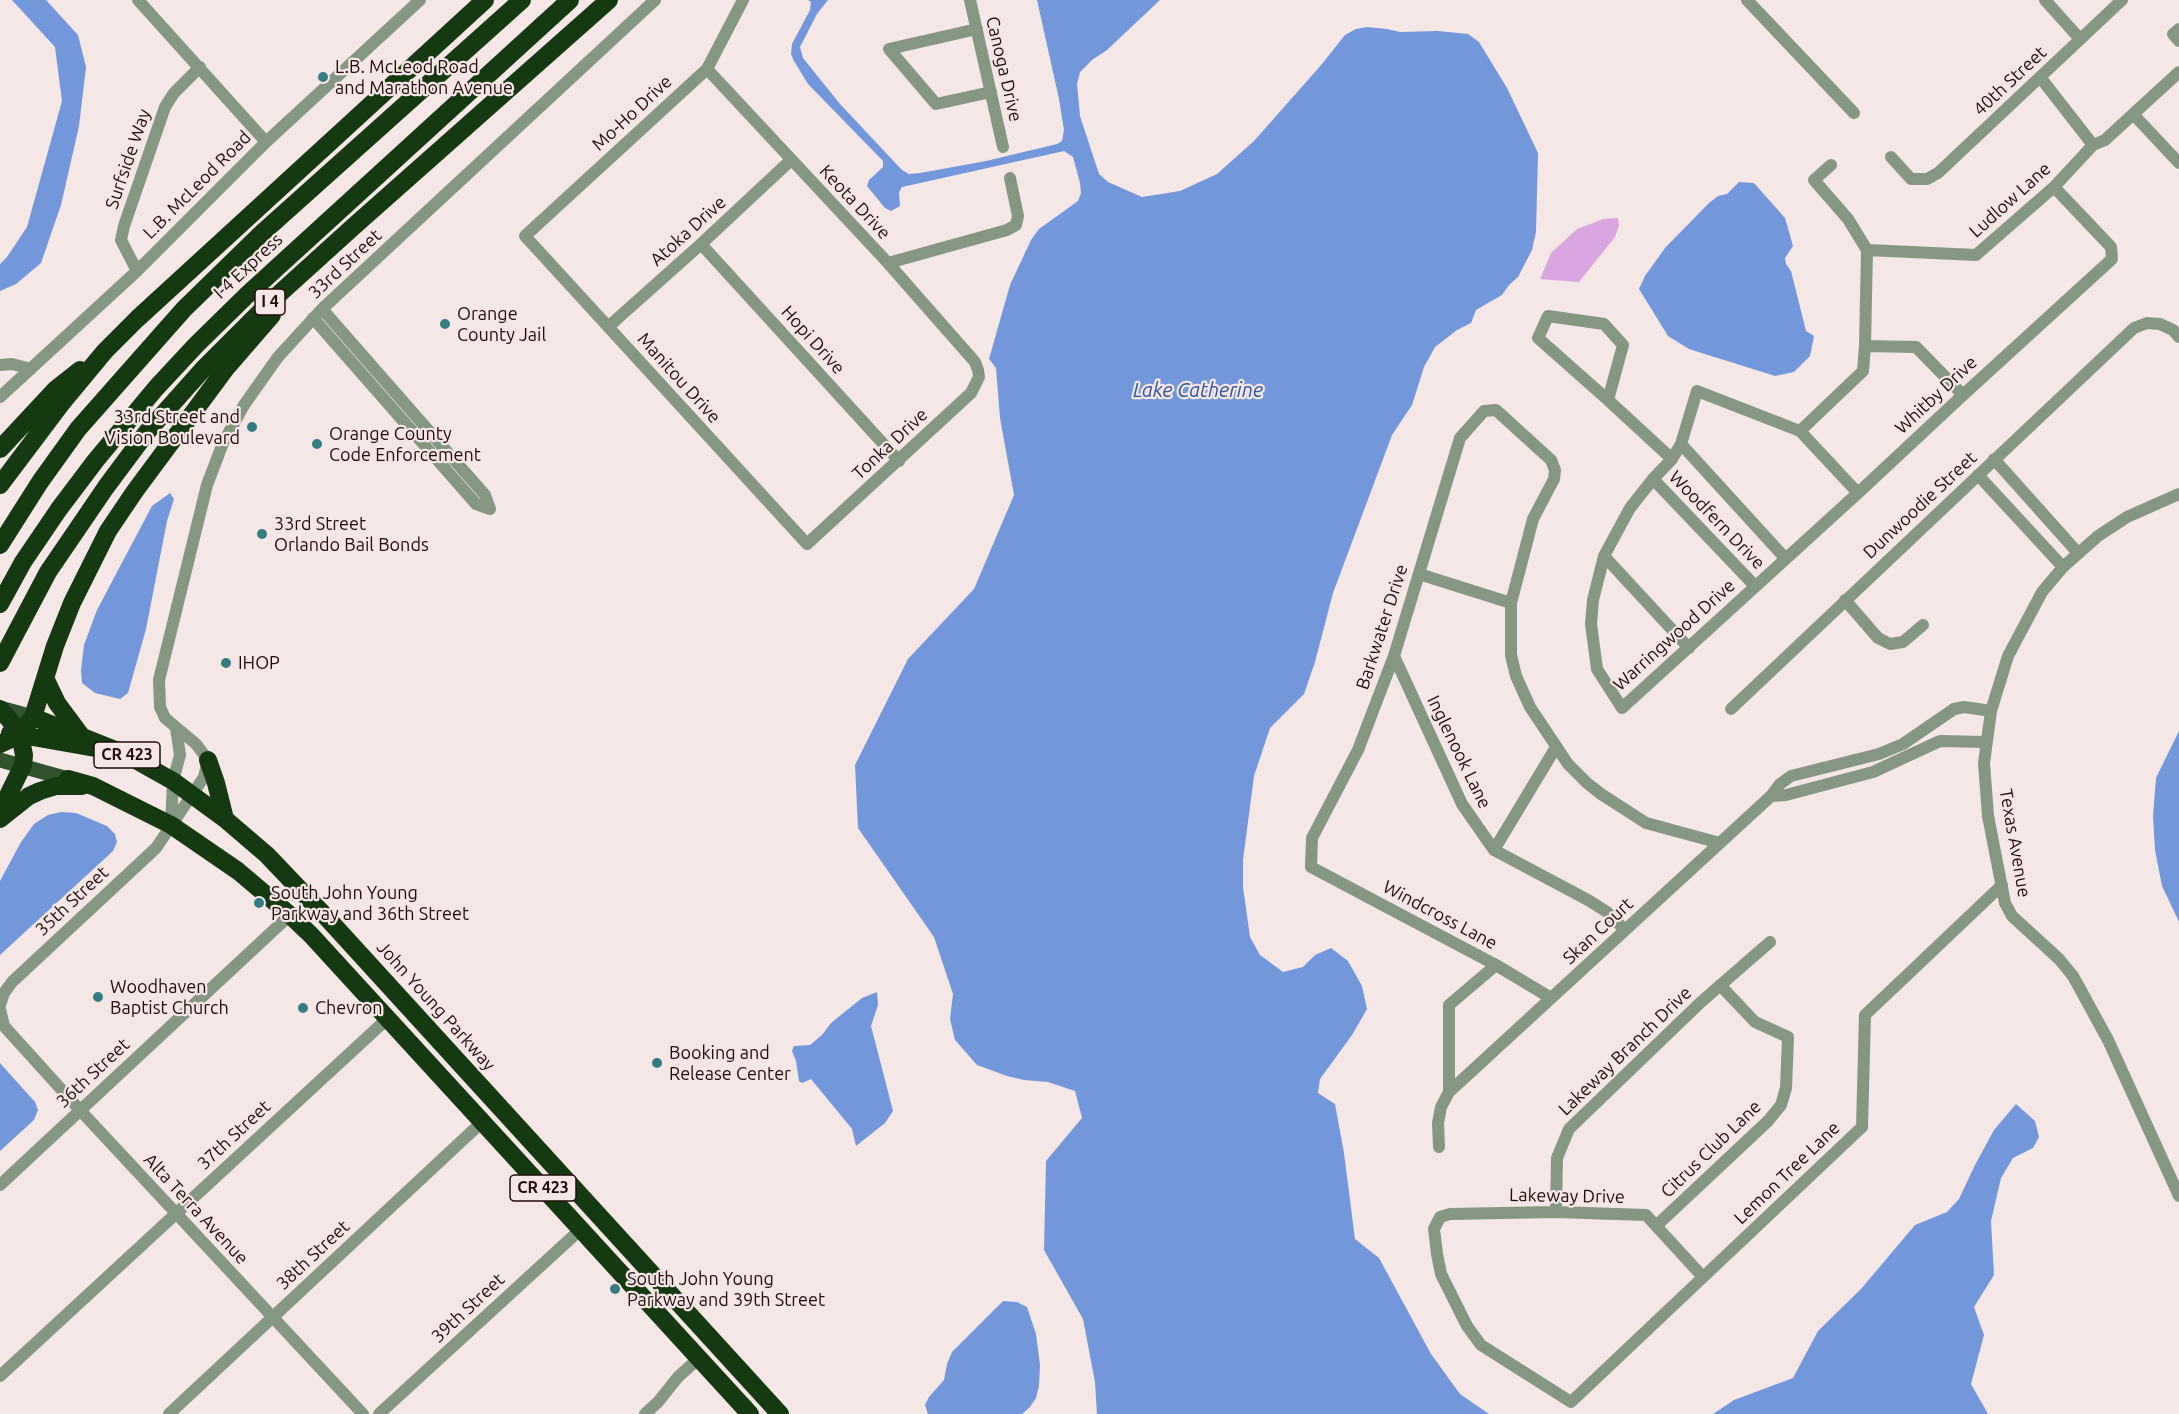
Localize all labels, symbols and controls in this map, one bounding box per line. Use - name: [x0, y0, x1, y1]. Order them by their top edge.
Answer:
- street label: Canoga Drive: [981, 14, 1027, 124]
- street label: 40th Street: [1969, 42, 2051, 120]
- place label: L.B. McLeod Road and Marathon Avenue: [335, 56, 513, 98]
- marker: L.B. McLeod Road and Marathon Avenue: [316, 70, 330, 84]
- street label: Mo-Ho Drive: [588, 71, 676, 155]
- street label: Surfside Way: [101, 106, 155, 212]
- street label: L.B. McLeod Road: [139, 127, 255, 243]
- street label: Ludlow Lane: [1965, 158, 2055, 242]
- street label: Keota Drive: [815, 160, 895, 244]
- street label: Atoka Drive: [646, 191, 730, 271]
- street label: 33rd Street: [304, 225, 386, 303]
- street label: I-4 Express: [209, 229, 287, 303]
- road number: I 4: [255, 289, 285, 315]
- street label: Hopi Drive: [777, 301, 849, 379]
- place label: Orange County Jail: [457, 303, 546, 346]
- marker: Orange County Jail: [438, 317, 452, 331]
- street label: Manitou Drive: [633, 328, 725, 428]
- street label: Whitby Drive: [1891, 352, 1981, 438]
- water label: Lake Catherine: [1133, 378, 1263, 402]
- street label: Tonka Drive: [848, 404, 932, 484]
- place label: 33rd Street and Vision Boulevard: [104, 406, 240, 448]
- marker: 33rd Street and Vision Boulevard: [245, 420, 259, 434]
- place label: Orange County Code Enforcement: [329, 423, 481, 466]
- marker: Orange County Code Enforcement: [310, 437, 324, 451]
- street label: Dunwoodie Street: [1859, 447, 1981, 563]
- street label: Woodfern Drive: [1665, 466, 1769, 574]
- place label: 33rd Street Orlando Bail Bonds: [274, 513, 429, 556]
- marker: 33rd Street Orlando Bail Bonds: [255, 527, 269, 541]
- street label: Barkwater Drive: [1352, 562, 1412, 692]
- street label: Warringwood Drive: [1609, 575, 1739, 695]
- place label: IHOP: [238, 652, 280, 674]
- marker: IHOP: [219, 656, 233, 670]
- street label: Inglenook Lane: [1422, 692, 1496, 812]
- road number: CR 423: [94, 742, 160, 768]
- street label: Texas Avenue: [1995, 787, 2035, 899]
- street label: 35th Street: [31, 862, 113, 940]
- street label: Windcross Lane: [1379, 876, 1501, 954]
- place label: South John Young Parkway and 36th Street: [271, 882, 469, 924]
- street label: Skan Court: [1559, 893, 1637, 969]
- marker: South John Young Parkway and 36th Street: [252, 896, 266, 910]
- street label: John Young Parkway: [372, 937, 500, 1075]
- place label: Woodhaven Baptist Church: [110, 976, 229, 1018]
- street label: Lakeway Branch Drive: [1554, 982, 1696, 1120]
- marker: Woodhaven Baptist Church: [91, 990, 105, 1004]
- place label: Chevron: [315, 997, 383, 1019]
- marker: Chevron: [296, 1001, 310, 1015]
- street label: 36th Street: [52, 1034, 134, 1112]
- place label: Booking and Release Center: [669, 1042, 791, 1084]
- marker: Booking and Release Center: [650, 1056, 664, 1070]
- street label: 37th Street: [193, 1096, 275, 1174]
- street label: Citrus Club Lane: [1656, 1096, 1766, 1202]
- street label: Lemon Tree Lane: [1730, 1117, 1844, 1229]
- street label: Alta Terra Avenue: [139, 1149, 253, 1269]
- road number: CR 423: [510, 1175, 576, 1201]
- street label: Lakeway Drive: [1509, 1184, 1625, 1208]
- street label: 38th Street: [272, 1216, 354, 1294]
- place label: South John Young Parkway and 39th Street: [627, 1268, 825, 1310]
- street label: 39th Street: [427, 1269, 509, 1347]
- marker: South John Young Parkway and 39th Street: [608, 1282, 622, 1296]

